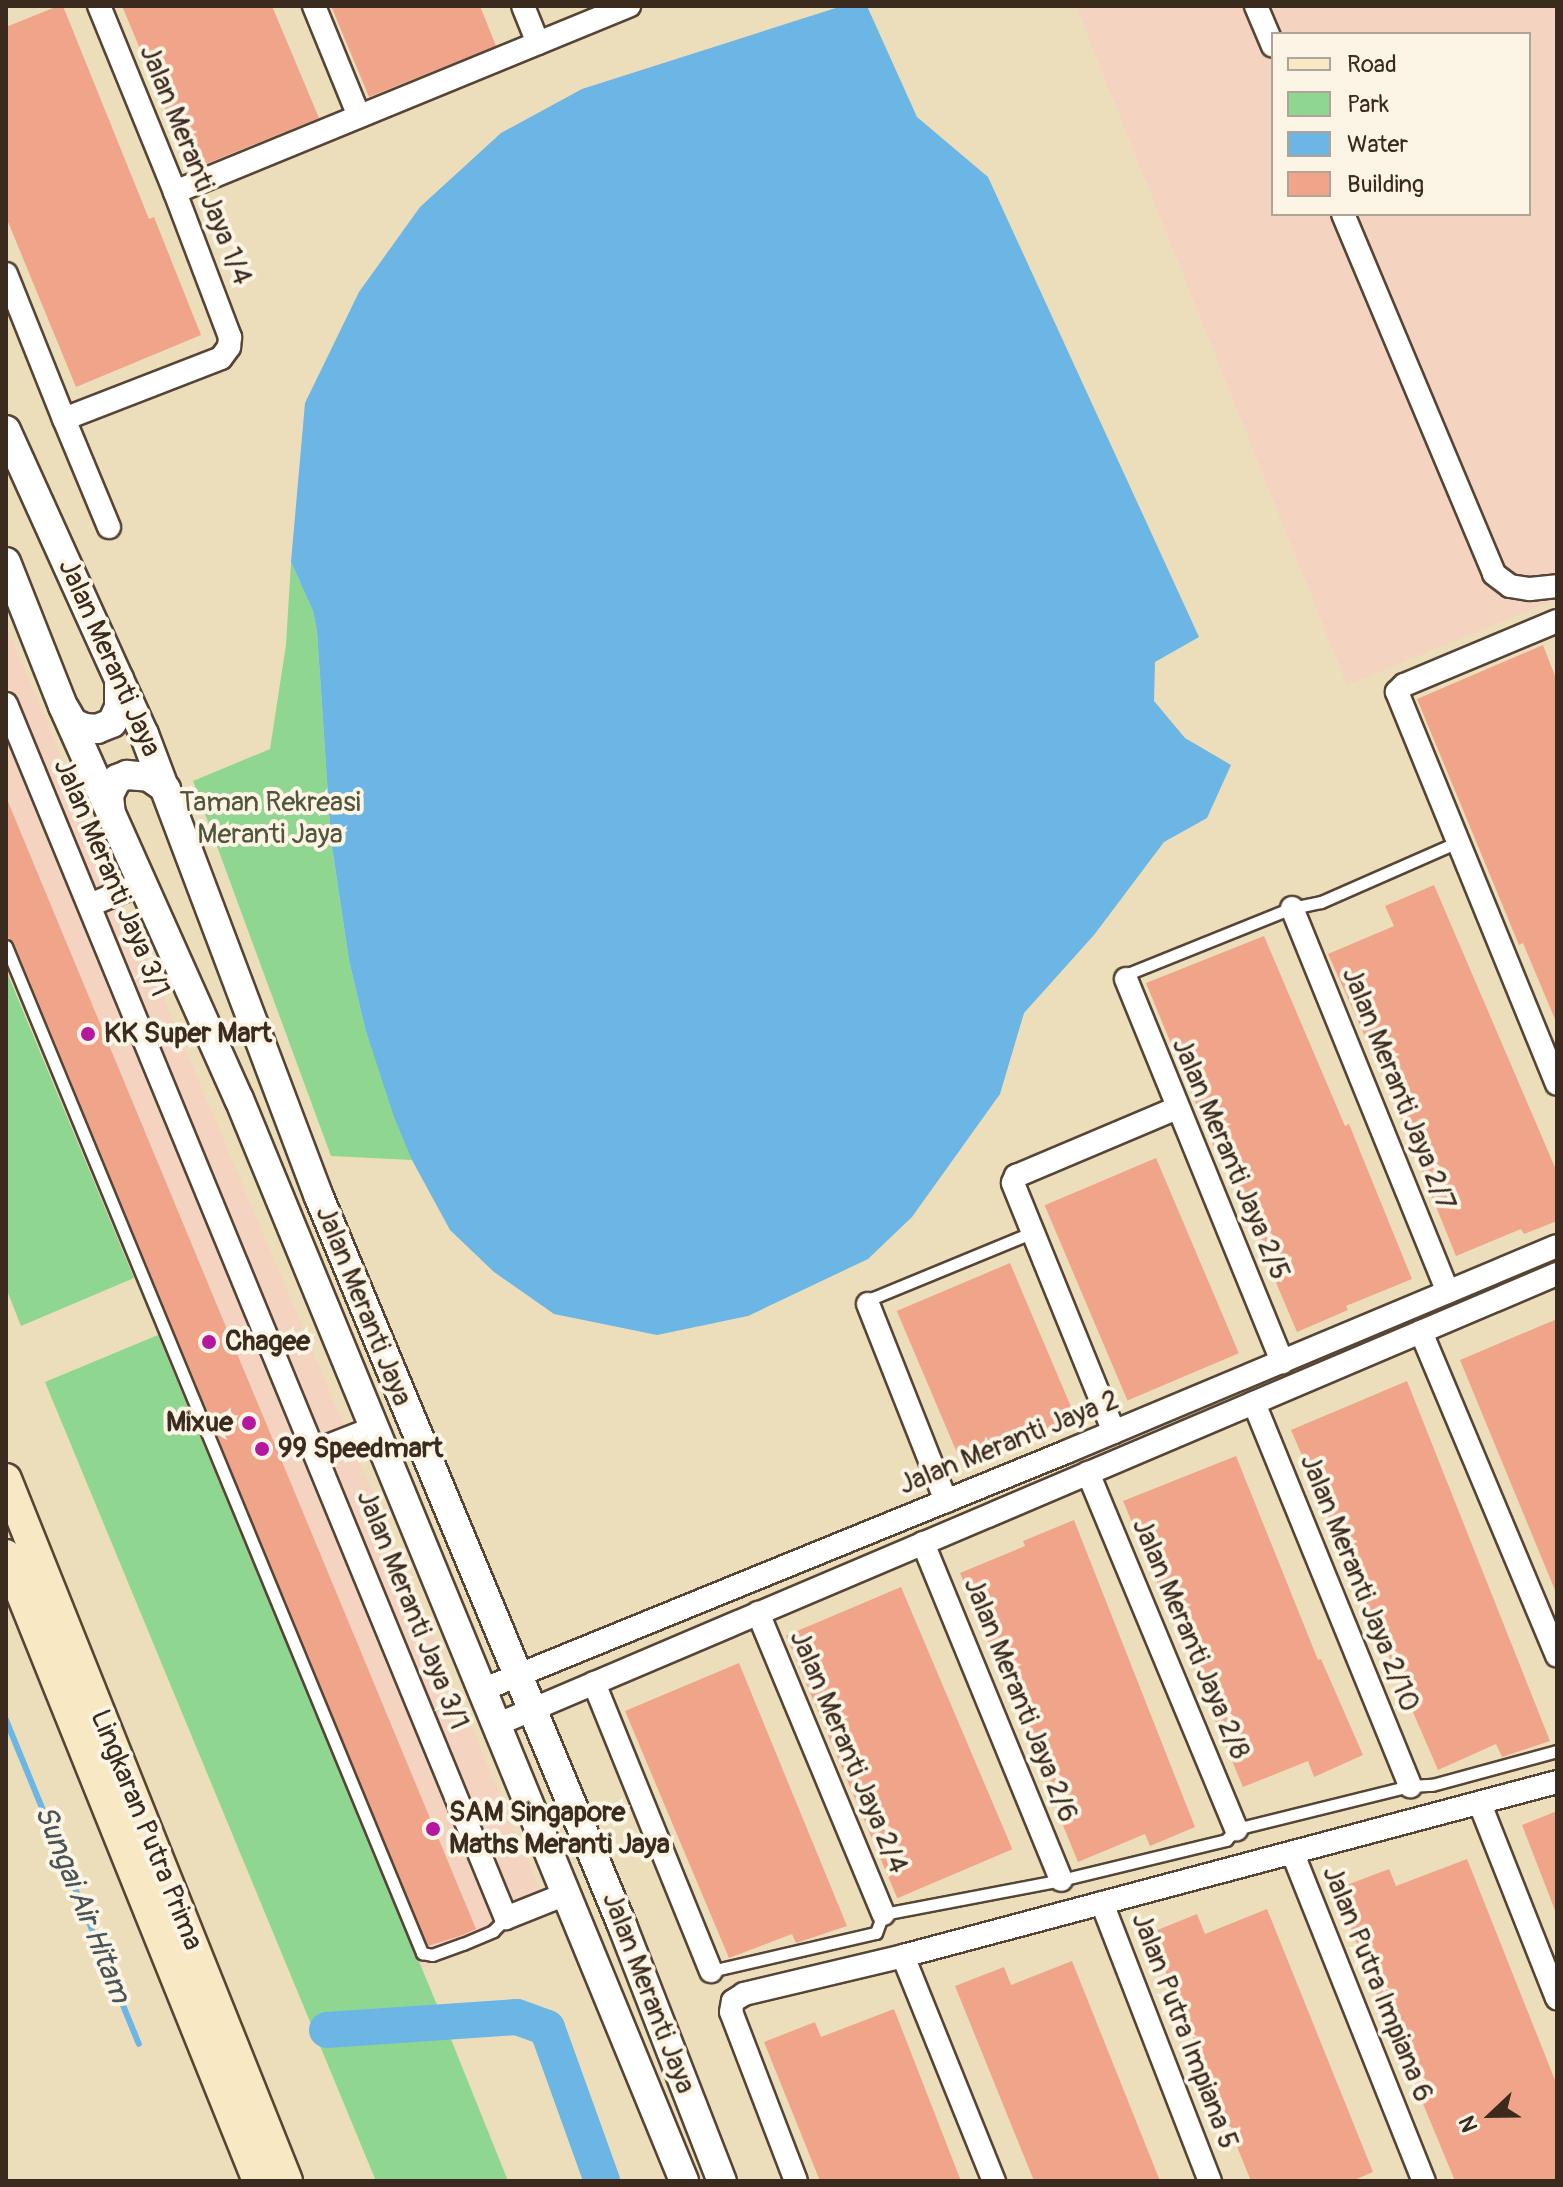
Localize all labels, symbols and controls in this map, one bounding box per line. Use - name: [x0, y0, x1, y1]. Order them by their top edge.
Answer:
- legend: [1271, 32, 1531, 216]
- street label: Jalan Meranti Jaya 1/4: [131, 40, 259, 290]
- text: Road: [1347, 50, 1397, 79]
- text: Park: [1347, 90, 1389, 119]
- text: Water: [1347, 130, 1408, 159]
- text: Building: [1347, 170, 1424, 199]
- street label: Jalan Meranti Jaya: [50, 554, 168, 762]
- street label: Jalan Meranti Jaya 3/1: [46, 754, 176, 1002]
- park label: Taman Rekreasi Meranti Jaya: [179, 786, 361, 852]
- street label: Jalan Meranti Jaya 2/7: [1334, 963, 1462, 1215]
- place label: KK Super Mart: [104, 1017, 272, 1051]
- marker: KK Super Mart: [79, 1025, 97, 1043]
- street label: Jalan Meranti Jaya 2/5: [1164, 1033, 1296, 1285]
- street label: Jalan Meranti Jaya: [308, 1201, 418, 1411]
- place label: Chagee: [225, 1325, 310, 1359]
- marker: Chagee: [200, 1333, 218, 1351]
- street label: Jalan Meranti Jaya 2: [894, 1384, 1124, 1502]
- place label: Mixue: [166, 1406, 233, 1440]
- marker: Mixue: [240, 1414, 258, 1432]
- place label: 99 Speedmart: [278, 1432, 443, 1466]
- marker: 99 Speedmart: [253, 1440, 271, 1458]
- street label: Jalan Meranti Jaya 2/10: [1292, 1449, 1426, 1717]
- street label: Jalan Meranti Jaya 3/1: [349, 1485, 475, 1735]
- street label: Jalan Meranti Jaya 2/8: [1124, 1513, 1256, 1765]
- street label: Jalan Meranti Jaya 2/6: [956, 1573, 1084, 1827]
- street label: Jalan Meranti Jaya 2/4: [782, 1625, 914, 1879]
- street label: Lingkaran Putra Prima: [82, 1705, 210, 1955]
- place label: SAM Singapore Maths Meranti Jaya: [449, 1796, 670, 1862]
- water label: Sungai Air Hitam: [26, 1800, 138, 2008]
- marker: SAM Singapore Maths Meranti Jaya: [424, 1820, 442, 1838]
- street label: Jalan Putra Impiana 6: [1314, 1861, 1440, 2107]
- street label: Jalan Meranti Jaya: [594, 1888, 702, 2098]
- street label: Jalan Putra Impiana 5: [1123, 1908, 1245, 2154]
- north arrow: [1451, 2075, 1531, 2155]
- text: N: [1453, 2112, 1485, 2136]

